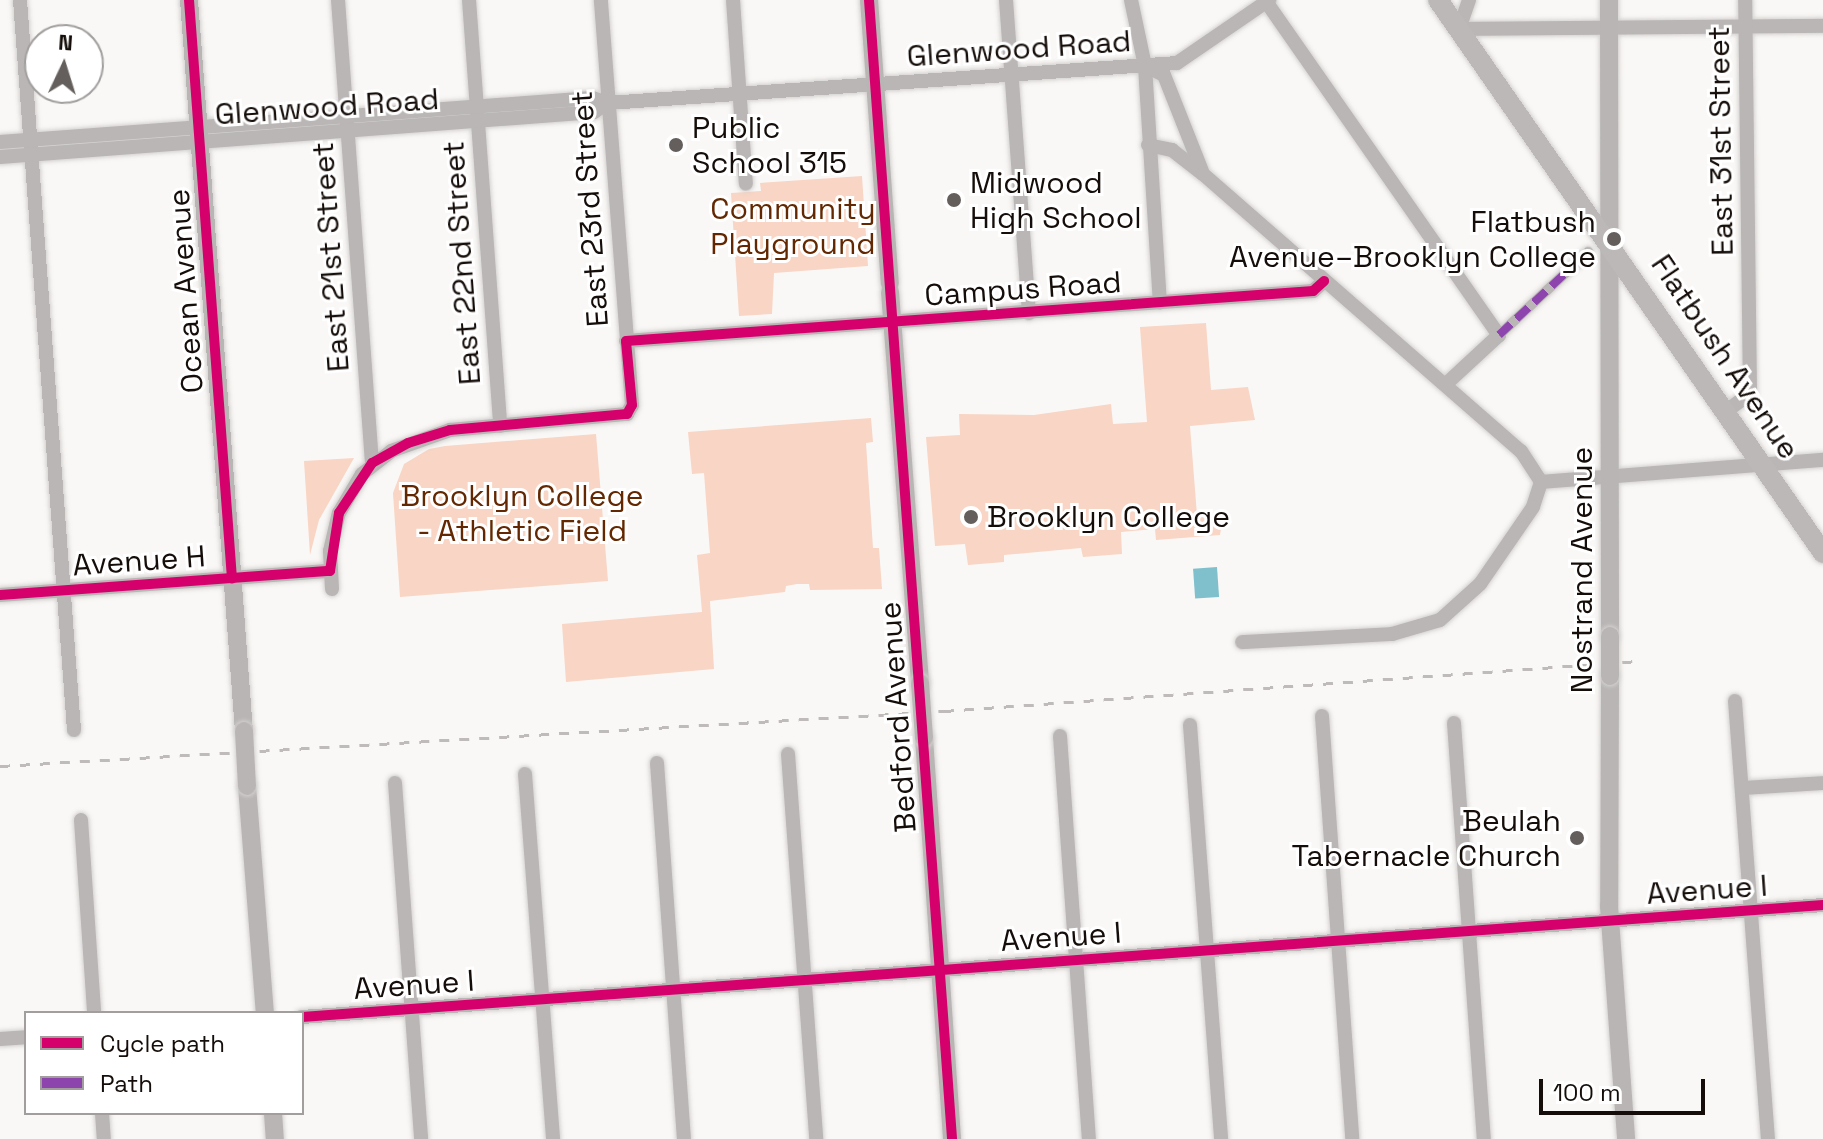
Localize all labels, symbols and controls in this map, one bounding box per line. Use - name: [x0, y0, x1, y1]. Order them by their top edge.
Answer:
- street label: Glenwood Road: [906, 23, 1132, 75]
- north arrow: [24, 24, 104, 104]
- street label: East 31st Street: [1701, 26, 1741, 256]
- text: N: [57, 28, 74, 57]
- street label: Glenwood Road: [214, 81, 440, 133]
- street label: East 23rd Street: [564, 90, 616, 328]
- place label: Public School 315: [692, 110, 847, 180]
- marker: Public School 315: [667, 136, 685, 154]
- street label: East 22nd Street: [436, 140, 488, 386]
- street label: East 21st Street: [305, 141, 357, 373]
- place label: Midwood High School: [970, 165, 1142, 236]
- street label: Ocean Avenue: [161, 187, 211, 395]
- park label: Community Playground: [710, 191, 876, 262]
- marker: Midwood High School: [945, 191, 963, 209]
- place label: Flatbush Avenue–Brooklyn College: [1229, 204, 1596, 274]
- marker: Flatbush Avenue–Brooklyn College: [1603, 228, 1625, 250]
- street label: Flatbush Avenue: [1643, 248, 1807, 466]
- street label: Campus Road: [923, 264, 1123, 314]
- street label: Nostrand Avenue: [1564, 446, 1600, 694]
- park label: Brooklyn College - Athletic Field: [401, 478, 643, 548]
- place label: Brooklyn College: [987, 499, 1230, 535]
- marker: Brooklyn College: [962, 508, 980, 526]
- street label: Avenue H: [71, 538, 207, 584]
- street label: Bedford Avenue: [872, 600, 924, 834]
- place label: Beulah Tabernacle Church: [1291, 803, 1561, 874]
- marker: Beulah Tabernacle Church: [1568, 829, 1586, 847]
- street label: Avenue I: [1645, 868, 1769, 912]
- street label: Avenue I: [999, 915, 1123, 959]
- street label: Avenue I: [352, 963, 476, 1007]
- legend: [24, 1011, 304, 1115]
- text: Cycle path: [100, 1028, 225, 1059]
- scale bar: [1543, 1063, 1709, 1113]
- text: Path: [100, 1068, 153, 1099]
- text: 100 m: [1553, 1077, 1621, 1108]

